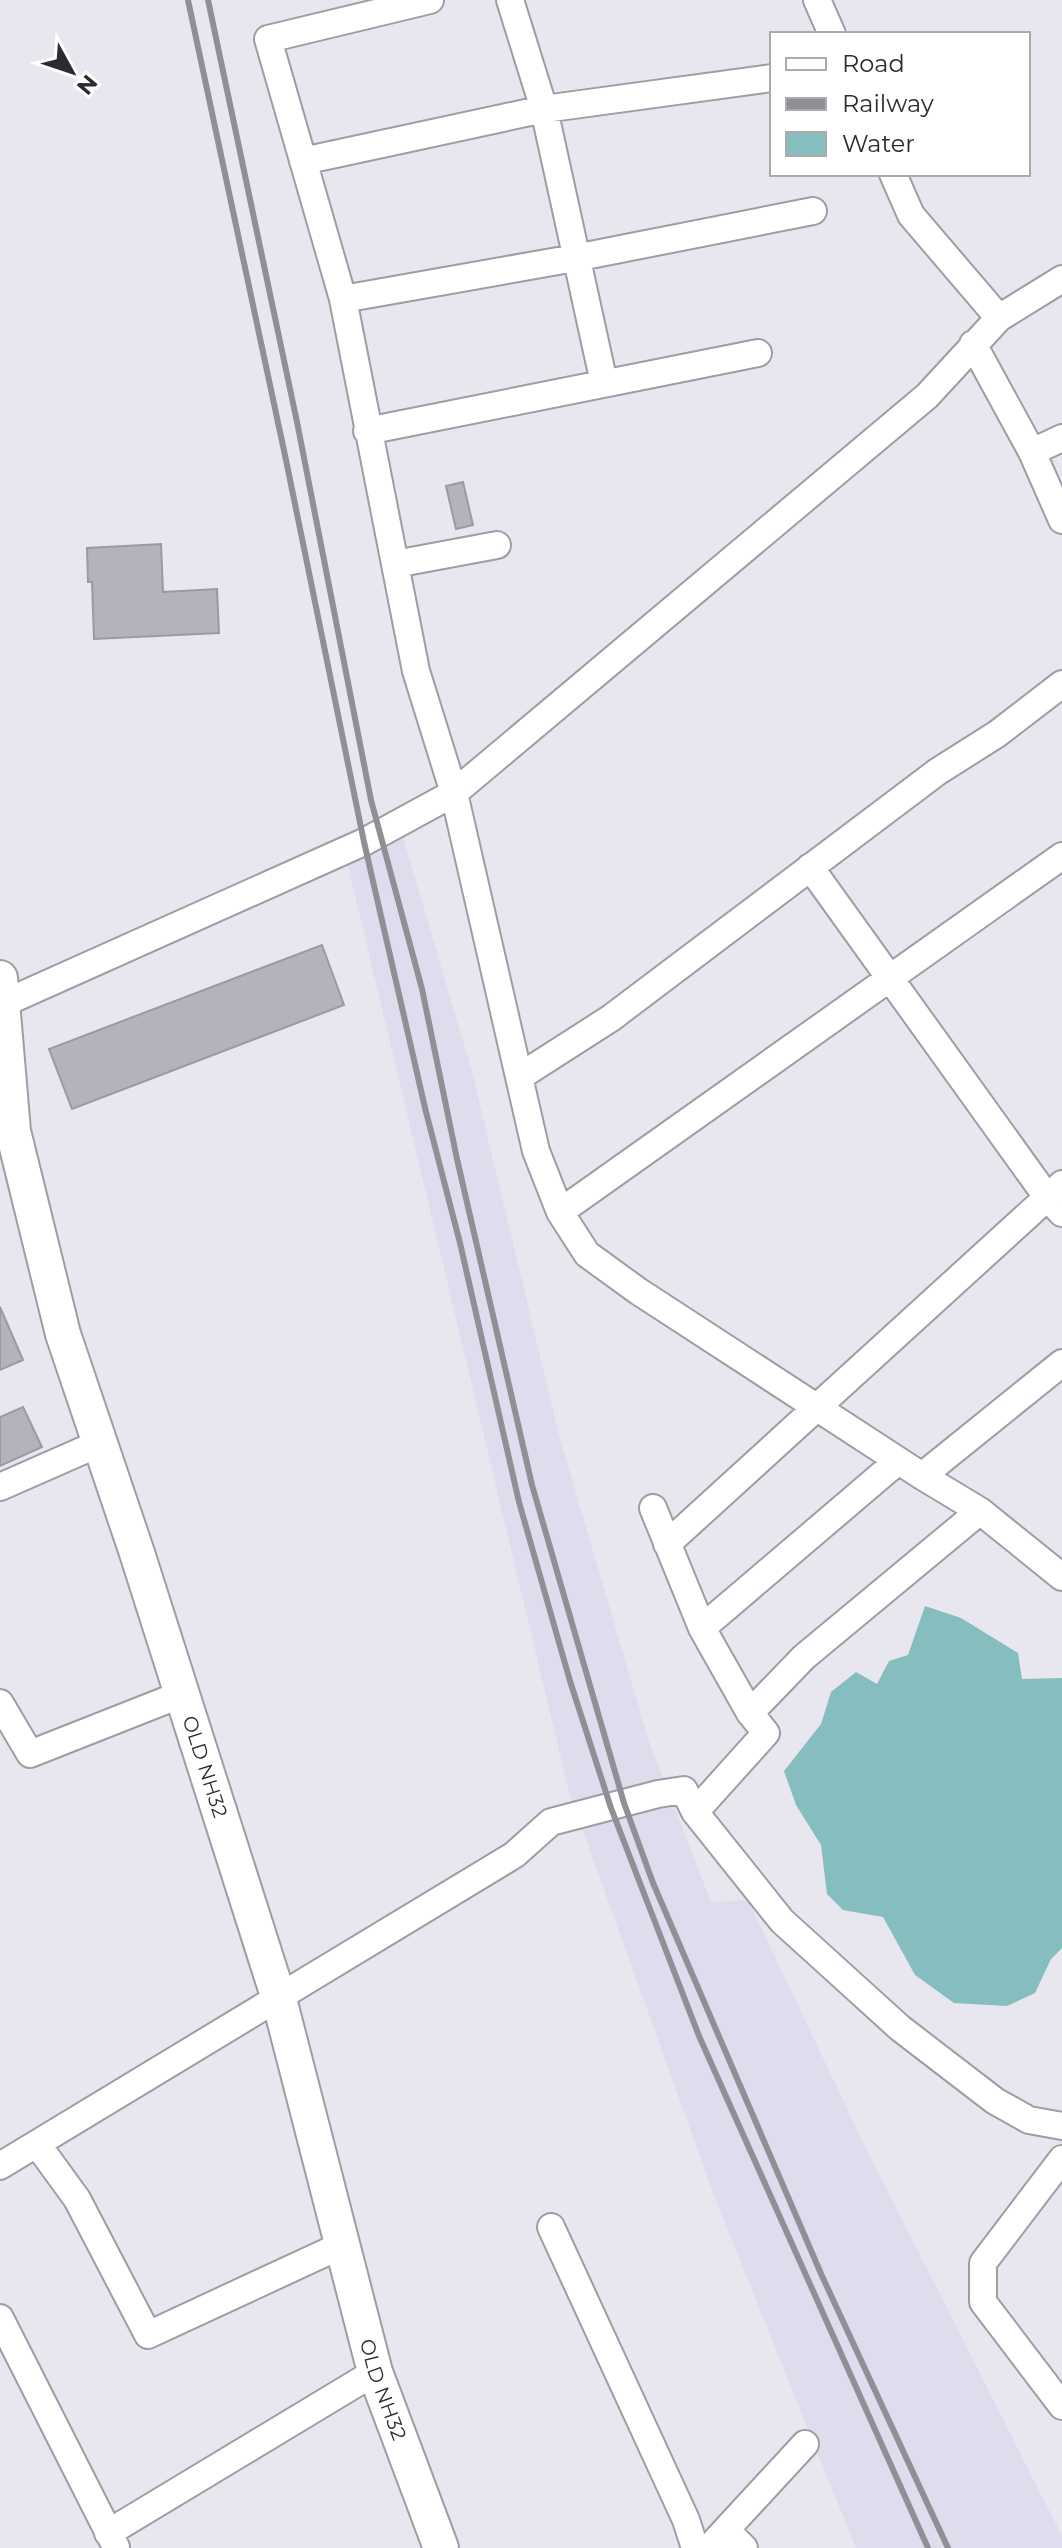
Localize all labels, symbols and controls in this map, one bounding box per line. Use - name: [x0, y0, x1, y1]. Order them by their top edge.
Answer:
- north arrow: [32, 32, 112, 112]
- legend: [770, 32, 1030, 176]
- text: Road: [842, 49, 905, 78]
- text: N: [71, 69, 103, 100]
- text: Railway: [842, 89, 934, 118]
- text: Water: [842, 129, 915, 158]
- street label: OLD NH32: [178, 1713, 232, 1821]
- street label: OLD NH32: [355, 2336, 411, 2443]

